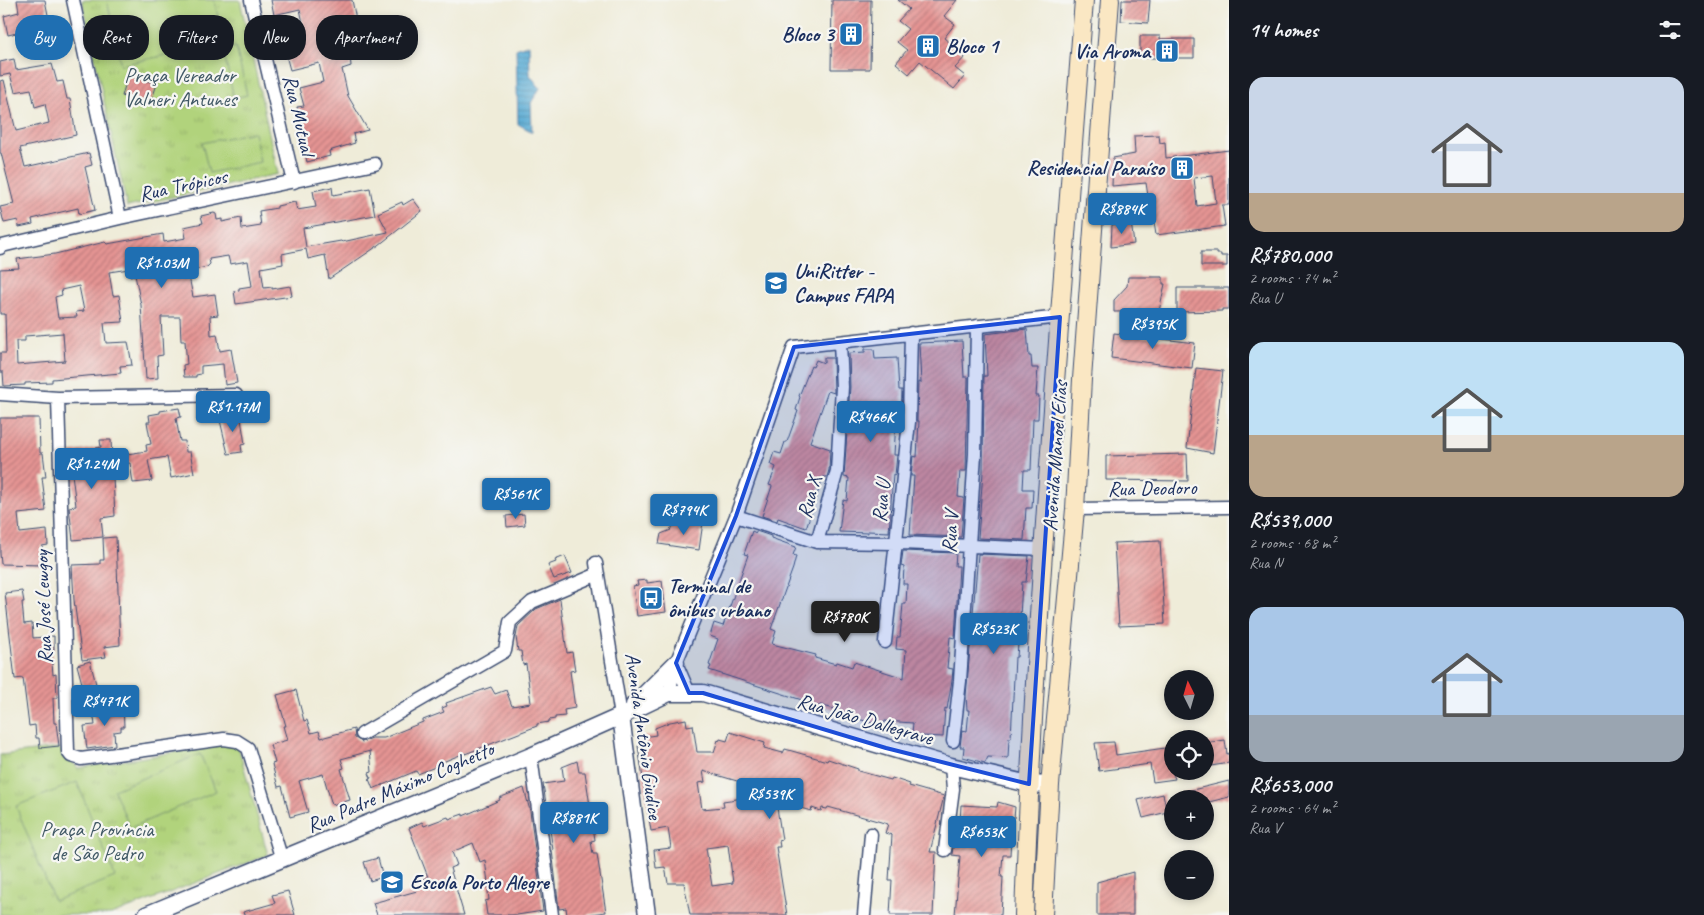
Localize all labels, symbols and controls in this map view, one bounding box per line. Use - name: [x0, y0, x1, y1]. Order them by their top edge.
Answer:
- chip: Buy: [15, 15, 73, 60]
- chip: Rent: [83, 15, 149, 60]
- chip: Filters: [159, 15, 234, 60]
- chip: New: [244, 15, 306, 60]
- chip: Apartment: [316, 15, 418, 60]
- icon: filters: [1656, 16, 1684, 44]
- text: 14 homes: [1249, 17, 1318, 43]
- place label: Bloco 3: [782, 21, 837, 47]
- building icon: Bloco 3: [838, 21, 864, 47]
- building icon: Bloco 1: [915, 33, 941, 59]
- place label: Bloco 1: [946, 33, 1001, 59]
- place label: Via Aroma: [1074, 38, 1152, 64]
- building icon: Via Aroma: [1154, 38, 1180, 64]
- park label: Praça Vereador Valneri Antunes: [124, 62, 238, 112]
- street label: Rua Mutual: [277, 72, 322, 161]
- icon: home: [1422, 110, 1512, 200]
- place label: Residencial Paraíso: [1026, 155, 1165, 181]
- building icon: Residencial Paraíso: [1169, 155, 1195, 181]
- street label: Rua Trópicos: [137, 163, 231, 207]
- pin: R$884K: [1081, 192, 1163, 235]
- text: R$884K: [1099, 199, 1145, 219]
- text: R$780,000: [1249, 242, 1331, 268]
- pin: R$1.03M: [116, 246, 208, 289]
- text: R$1.03M: [136, 253, 188, 273]
- place label: UniRitter - Campus FAPA: [794, 258, 894, 308]
- text: 2 rooms · 74 m²: [1249, 268, 1335, 288]
- school or university icon: UniRitter - Campus FAPA: [763, 270, 789, 296]
- text: Rua U: [1249, 288, 1281, 308]
- pin: R$395K: [1112, 308, 1194, 350]
- text: R$395K: [1130, 314, 1176, 334]
- icon: home: [1422, 375, 1512, 465]
- street label: Avenida Manoel Elias: [1037, 378, 1073, 532]
- pin: R$1.17M: [187, 390, 279, 433]
- text: R$1.17M: [207, 397, 259, 417]
- pin: R$466K: [830, 400, 912, 443]
- text: R$466K: [848, 407, 894, 427]
- pin: R$1.24M: [46, 448, 138, 490]
- text: R$1.24M: [66, 454, 118, 474]
- street label: Rua X: [791, 471, 828, 521]
- street label: Rua Deodoro: [1107, 474, 1198, 502]
- street label: Rua U: [866, 475, 897, 523]
- pin: R$561K: [475, 478, 557, 520]
- text: R$561K: [493, 484, 539, 504]
- pin: R$794K: [643, 494, 725, 536]
- text: R$794K: [661, 500, 707, 520]
- street label: Rua V: [936, 505, 965, 554]
- text: R$539,000: [1249, 507, 1330, 533]
- text: 2 rooms · 68 m²: [1249, 533, 1335, 553]
- street label: Rua José Lewgoy: [28, 548, 58, 664]
- text: Rua N: [1249, 553, 1282, 573]
- place label: Terminal de ônibus urbano: [668, 573, 772, 623]
- bus stop icon: Terminal de ônibus urbano: [638, 585, 664, 611]
- pin: R$780K: [804, 600, 886, 643]
- text: R$780K: [822, 607, 868, 627]
- pin: R$523K: [953, 612, 1035, 655]
- text: R$523K: [971, 619, 1017, 639]
- icon: home: [1422, 640, 1512, 730]
- street label: Avenida Antônio Giudice: [619, 651, 669, 822]
- north arrow: [1164, 670, 1214, 720]
- map controls: [1164, 670, 1214, 900]
- pin: R$471K: [64, 684, 146, 727]
- street label: Rua João Dallegrave: [794, 687, 937, 751]
- text: R$471K: [82, 691, 128, 711]
- button: locate: [1164, 730, 1214, 780]
- street label: Rua Padre Máximo Coghetto: [303, 735, 500, 838]
- text: R$653,000: [1249, 772, 1331, 798]
- pin: R$539K: [729, 778, 811, 820]
- text: R$539K: [747, 784, 793, 804]
- button: +: [1164, 790, 1214, 840]
- text: 2 rooms · 64 m²: [1249, 798, 1335, 818]
- pin: R$881K: [533, 802, 615, 844]
- text: R$881K: [551, 808, 597, 828]
- park label: Praça Província de São Pedro: [41, 816, 155, 866]
- pin: R$653K: [941, 816, 1023, 858]
- text: Rua V: [1249, 818, 1281, 838]
- text: R$653K: [959, 822, 1005, 842]
- button: −: [1164, 850, 1214, 900]
- school or university icon: Escola Porto Alegre: [379, 869, 405, 895]
- place label: Escola Porto Alegre: [410, 869, 551, 895]

